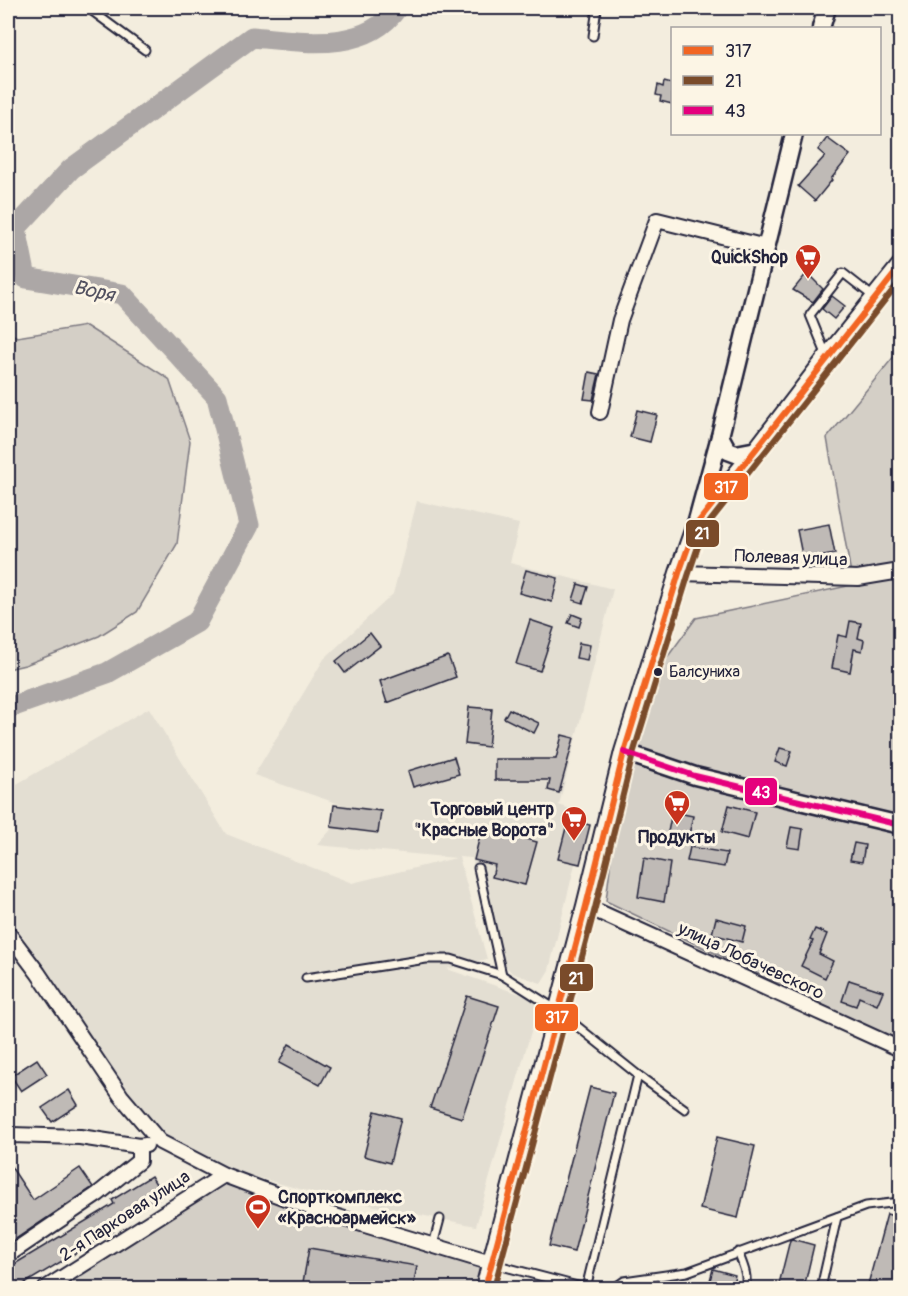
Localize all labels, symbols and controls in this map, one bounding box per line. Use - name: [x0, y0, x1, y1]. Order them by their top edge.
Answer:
- legend: [671, 27, 881, 135]
- text: 317: [725, 40, 752, 63]
- text: 21: [725, 70, 742, 93]
- text: 43: [725, 100, 745, 123]
- supermarket icon: QuickShop: [793, 242, 823, 280]
- place label: QuickShop: [711, 246, 789, 269]
- water label: Воря: [71, 275, 119, 308]
- line badge: 317: [703, 472, 749, 501]
- text: 317: [714, 478, 738, 498]
- line badge: 21: [685, 519, 720, 548]
- text: 21: [694, 524, 710, 544]
- street label: Полевая улица: [734, 545, 848, 571]
- place label: Балсуниха: [669, 662, 740, 682]
- marker: Балсуниха: [652, 666, 664, 678]
- line badge: 43: [744, 777, 778, 806]
- text: 43: [752, 783, 770, 803]
- supermarket icon: Продукты: [662, 788, 692, 826]
- place label: Торговый центр "Красные Ворота": [414, 798, 554, 842]
- supermarket icon: Торговый центр "Красные Ворота": [559, 804, 589, 842]
- place label: Продукты: [638, 826, 716, 849]
- street label: улица Лобачевского: [673, 917, 828, 1005]
- line badge: 21: [559, 963, 594, 992]
- text: 21: [568, 969, 584, 989]
- line badge: 317: [534, 1003, 579, 1032]
- text: 317: [545, 1008, 569, 1028]
- street label: 2-я Парковая улица: [55, 1165, 195, 1267]
- place label: Спорткомплекс «Красноармейск»: [278, 1186, 417, 1230]
- sports icon: Спорткомплекс «Красноармейск»: [243, 1192, 273, 1230]

